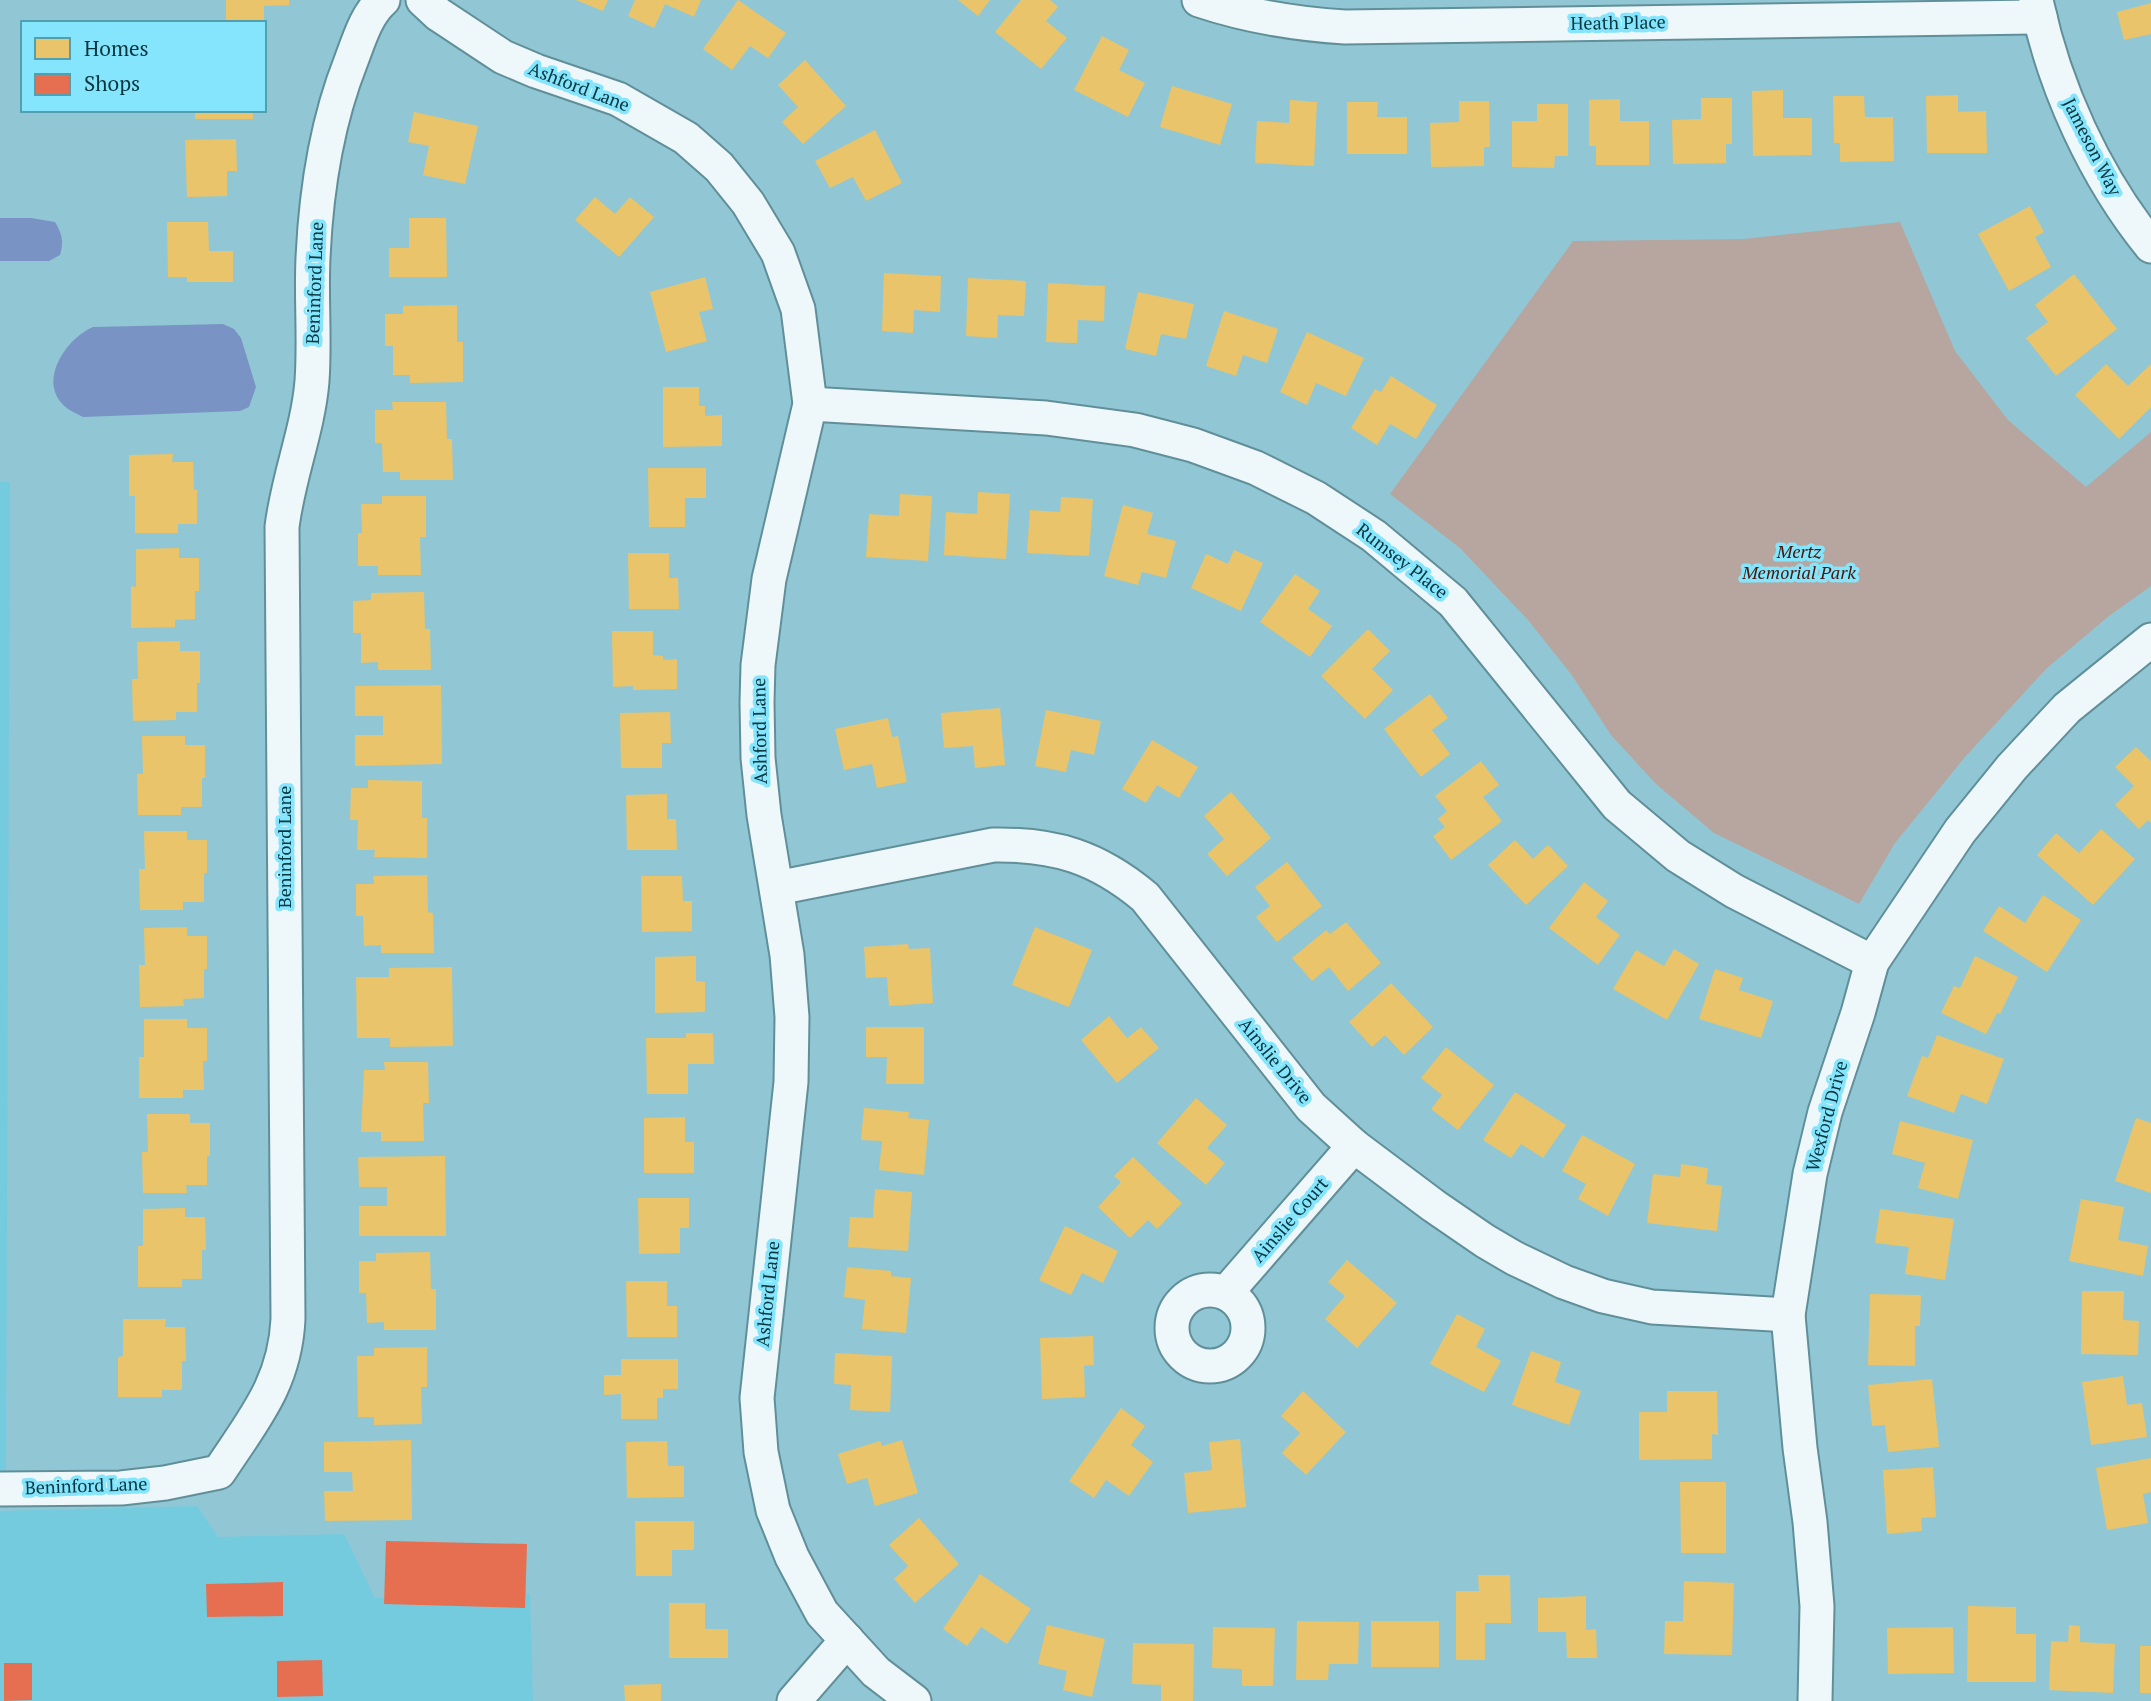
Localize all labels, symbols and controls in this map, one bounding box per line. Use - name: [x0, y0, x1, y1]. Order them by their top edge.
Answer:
- street label: Heath Place: [1570, 9, 1666, 35]
- legend: [21, 21, 266, 112]
- text: Homes: [84, 34, 149, 62]
- street label: Ashford Lane: [525, 56, 633, 116]
- text: Shops: [84, 69, 140, 97]
- street label: Jameson Way: [2058, 94, 2128, 200]
- street label: Beninford Lane: [300, 221, 328, 345]
- street label: Rumsey Place: [1352, 517, 1453, 603]
- park label: Mertz Memorial Park: [1741, 539, 1856, 584]
- street label: Ashford Lane: [746, 678, 772, 784]
- street label: Beninford Lane: [272, 786, 296, 908]
- street label: Ainslie Drive: [1234, 1013, 1318, 1108]
- street label: Wexford Drive: [1800, 1058, 1852, 1174]
- street label: Ainslie Court: [1246, 1171, 1333, 1267]
- street label: Ashford Lane: [750, 1240, 785, 1348]
- street label: Beninford Lane: [24, 1471, 148, 1499]

